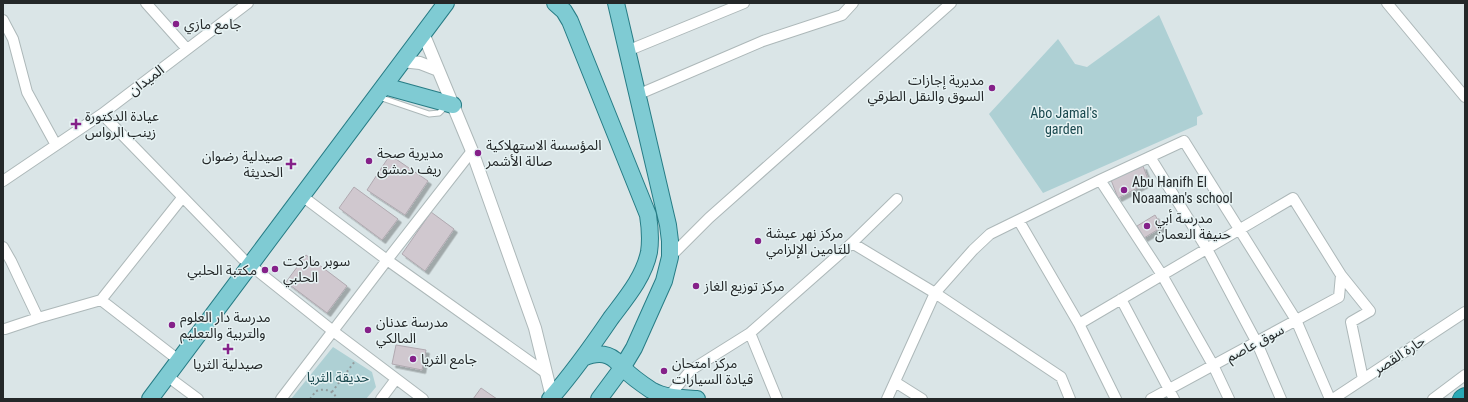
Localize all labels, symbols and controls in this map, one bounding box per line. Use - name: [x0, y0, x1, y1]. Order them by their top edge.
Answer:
- place label: جامع مازي: [184, 16, 242, 35]
- marker: جامع مازي: [171, 19, 181, 29]
- street label: الميدان: [125, 61, 168, 99]
- place label: مديرية إجازات السوق والنقل الطرقي: [867, 72, 984, 107]
- marker: مديرية إجازات السوق والنقل الطرقي: [987, 83, 997, 93]
- park label: Abo Jamal's garden: [1030, 105, 1098, 137]
- place label: عيادة الدكتورة زينب الرواس: [85, 108, 159, 141]
- marker: عيادة الدكتورة زينب الرواس: [70, 118, 82, 130]
- place label: المؤسسة الاستهلاكية صالة الأشمر: [485, 137, 602, 170]
- place label: مديرية صحة ريف دمشق: [377, 145, 444, 179]
- place label: صيدلية رضوان الحديثة: [202, 148, 283, 180]
- marker: المؤسسة الاستهلاكية صالة الأشمر: [473, 148, 483, 158]
- marker: مديرية صحة ريف دمشق: [364, 156, 374, 166]
- marker: صيدلية رضوان الحديثة: [286, 159, 296, 169]
- place label: Abu Hanifh El Noaaman's school: [1132, 174, 1233, 206]
- marker: Abu Hanifh El Noaaman's school: [1119, 185, 1129, 195]
- place label: مدرسة أبي حنيفة النعمان: [1155, 209, 1231, 243]
- marker: مدرسة أبي حنيفة النعمان: [1142, 221, 1152, 231]
- place label: مركز نهر عيشة للتامين الإلزامي: [766, 225, 850, 260]
- marker: مركز نهر عيشة للتامين الإلزامي: [753, 236, 763, 246]
- place label: سوبر ماركت الحلبي: [283, 253, 350, 288]
- place label: مكتبة الحلبي: [187, 262, 257, 281]
- marker: سوبر ماركت الحلبي: [270, 264, 280, 274]
- marker: مكتبة الحلبي: [260, 265, 270, 275]
- place label: مركز توزيع الغاز: [703, 278, 785, 297]
- marker: مركز توزيع الغاز: [691, 281, 701, 291]
- place label: مدرسة دار العلوم والتربية والتعليم: [180, 309, 271, 344]
- place label: مدرسة عدنان المالكي: [376, 314, 448, 349]
- marker: مدرسة دار العلوم والتربية والتعليم: [167, 320, 177, 330]
- street label: سوق عاصم: [1223, 321, 1288, 368]
- marker: مدرسة عدنان المالكي: [363, 325, 373, 335]
- street label: حارة القصر: [1369, 332, 1428, 379]
- marker: صيدلية الثريا: [223, 344, 233, 354]
- place label: جامع الثريا: [421, 351, 477, 370]
- marker: جامع الثريا: [408, 354, 418, 364]
- place label: مركز امتحان قيادة السيارات: [672, 355, 753, 388]
- place label: صيدلية الثريا: [193, 356, 263, 373]
- marker: مركز امتحان قيادة السيارات: [659, 366, 669, 376]
- park label: حديقة الثريا: [307, 369, 369, 386]

